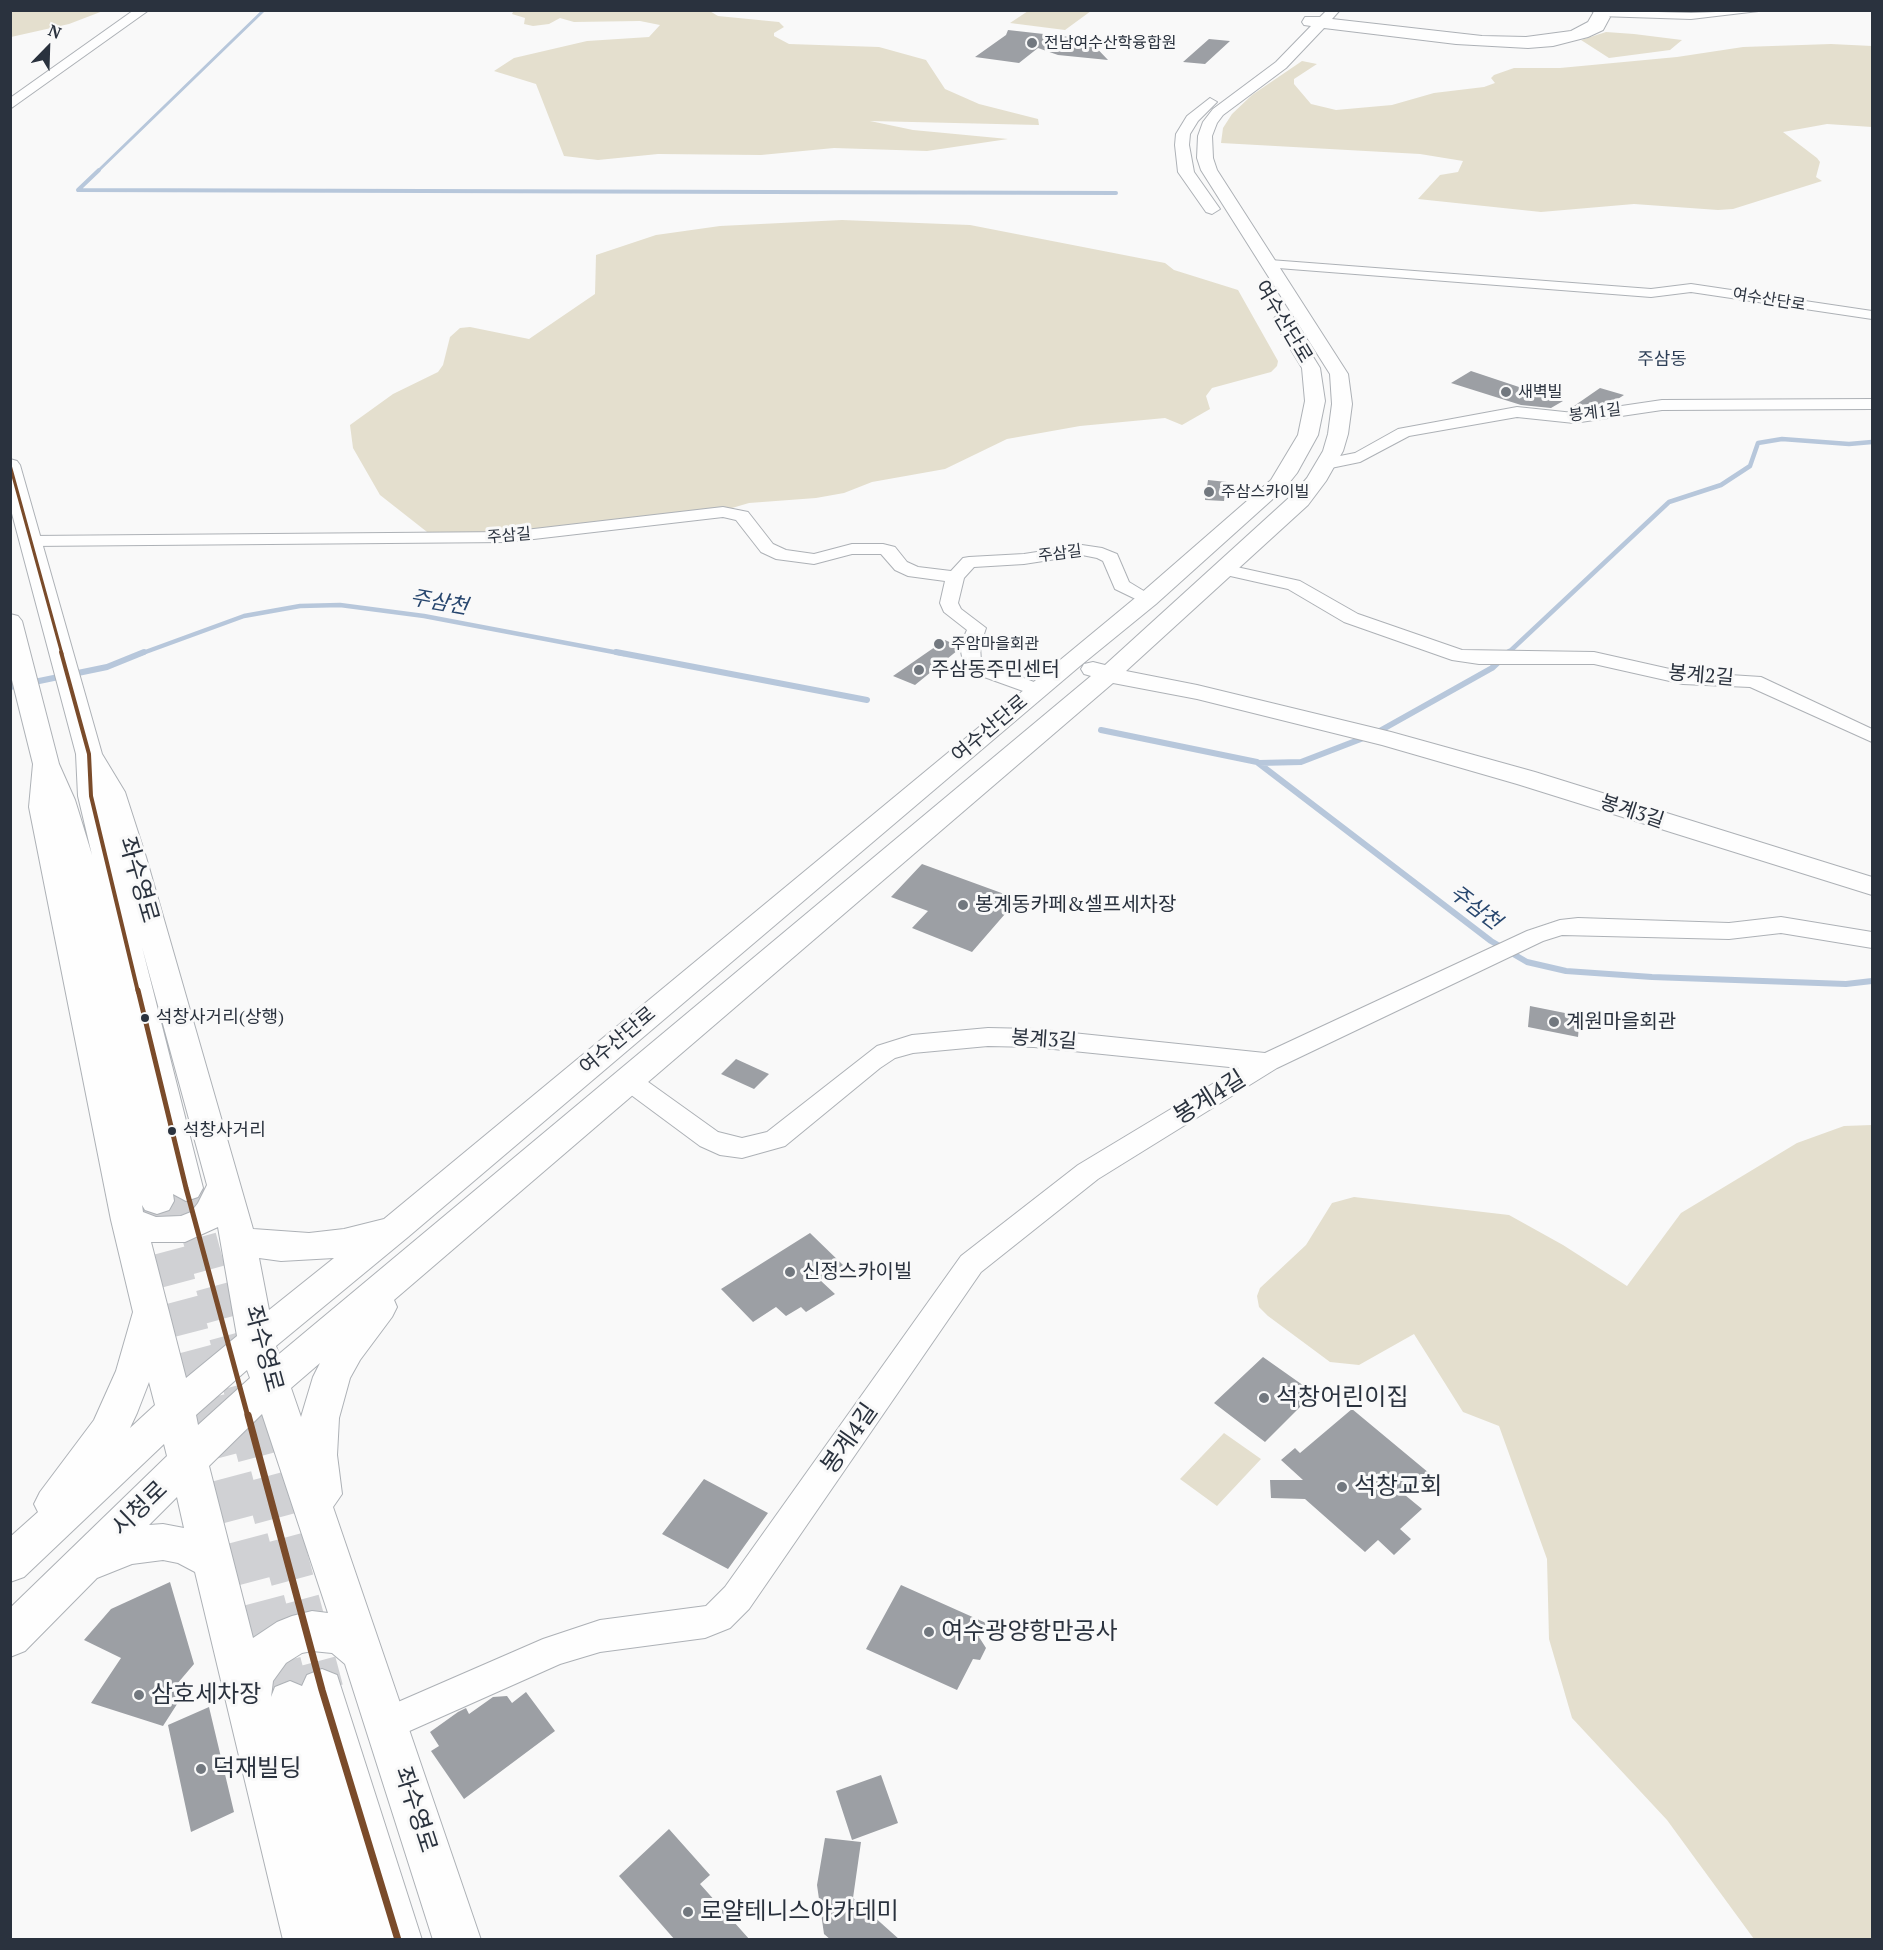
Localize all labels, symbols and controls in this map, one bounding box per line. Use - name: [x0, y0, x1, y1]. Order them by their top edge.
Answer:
- north arrow: [18, 18, 78, 78]
- text: N: [45, 19, 65, 44]
- place label: 전남여수산학융합원: [1044, 33, 1176, 53]
- marker: 전남여수산학융합원: [1025, 36, 1039, 50]
- street label: 여수산단로: [1249, 276, 1317, 368]
- street label: 여수산단로: [1731, 285, 1807, 315]
- district label: 주삼동: [1637, 349, 1687, 371]
- place label: 새벽빌: [1518, 382, 1562, 402]
- marker: 새벽빌: [1499, 385, 1513, 399]
- street label: 봉계1길: [1568, 400, 1622, 426]
- place label: 주삼스카이빌: [1221, 482, 1309, 502]
- marker: 주삼스카이빌: [1202, 485, 1216, 499]
- street label: 주삼길: [486, 525, 532, 547]
- street label: 주삼길: [1037, 542, 1083, 566]
- water label: 주삼천: [408, 586, 470, 620]
- place label: 주암마을회관: [951, 634, 1039, 654]
- marker: 주암마을회관: [932, 637, 946, 651]
- place label: 주삼동주민센터: [931, 658, 1060, 682]
- street label: 봉계2길: [1667, 661, 1735, 691]
- marker: 주삼동주민센터: [912, 663, 926, 677]
- street label: 여수산단로: [947, 690, 1033, 768]
- street label: 봉계3길: [1597, 790, 1667, 834]
- street label: 좌수영로: [112, 834, 164, 926]
- water label: 주삼천: [1444, 880, 1506, 936]
- place label: 봉계동카페&셀프세차장: [975, 893, 1176, 917]
- marker: 봉계동카페&셀프세차장: [956, 898, 970, 912]
- street label: 여수산단로: [575, 1002, 661, 1080]
- place label: 석창사거리(상행): [156, 1007, 284, 1029]
- place label: 계원마을회관: [1566, 1010, 1676, 1034]
- marker: 석창사거리(상행): [139, 1012, 151, 1024]
- marker: 계원마을회관: [1547, 1015, 1561, 1029]
- street label: 봉계3길: [1010, 1026, 1078, 1054]
- street label: 봉계4길: [1169, 1065, 1251, 1131]
- place label: 석창사거리: [183, 1120, 266, 1142]
- marker: 석창사거리: [166, 1125, 178, 1137]
- place label: 신정스카이빌: [802, 1260, 912, 1284]
- marker: 신정스카이빌: [783, 1265, 797, 1279]
- street label: 좌수영로: [238, 1303, 288, 1395]
- place label: 석창어린이집: [1276, 1384, 1408, 1412]
- marker: 석창어린이집: [1257, 1391, 1271, 1405]
- street label: 봉계4길: [816, 1398, 884, 1480]
- place label: 석창교회: [1354, 1473, 1442, 1501]
- street label: 시청로: [106, 1476, 174, 1542]
- marker: 석창교회: [1335, 1480, 1349, 1494]
- place label: 여수광양항만공사: [941, 1618, 1118, 1646]
- marker: 여수광양항만공사: [922, 1625, 936, 1639]
- place label: 삼호세차장: [151, 1681, 261, 1709]
- marker: 삼호세차장: [132, 1688, 146, 1702]
- place label: 덕재빌딩: [213, 1755, 301, 1783]
- marker: 덕재빌딩: [194, 1762, 208, 1776]
- street label: 좌수영로: [388, 1764, 442, 1856]
- place label: 로얄테니스아카데미: [700, 1898, 899, 1926]
- marker: 로얄테니스아카데미: [681, 1905, 695, 1919]

